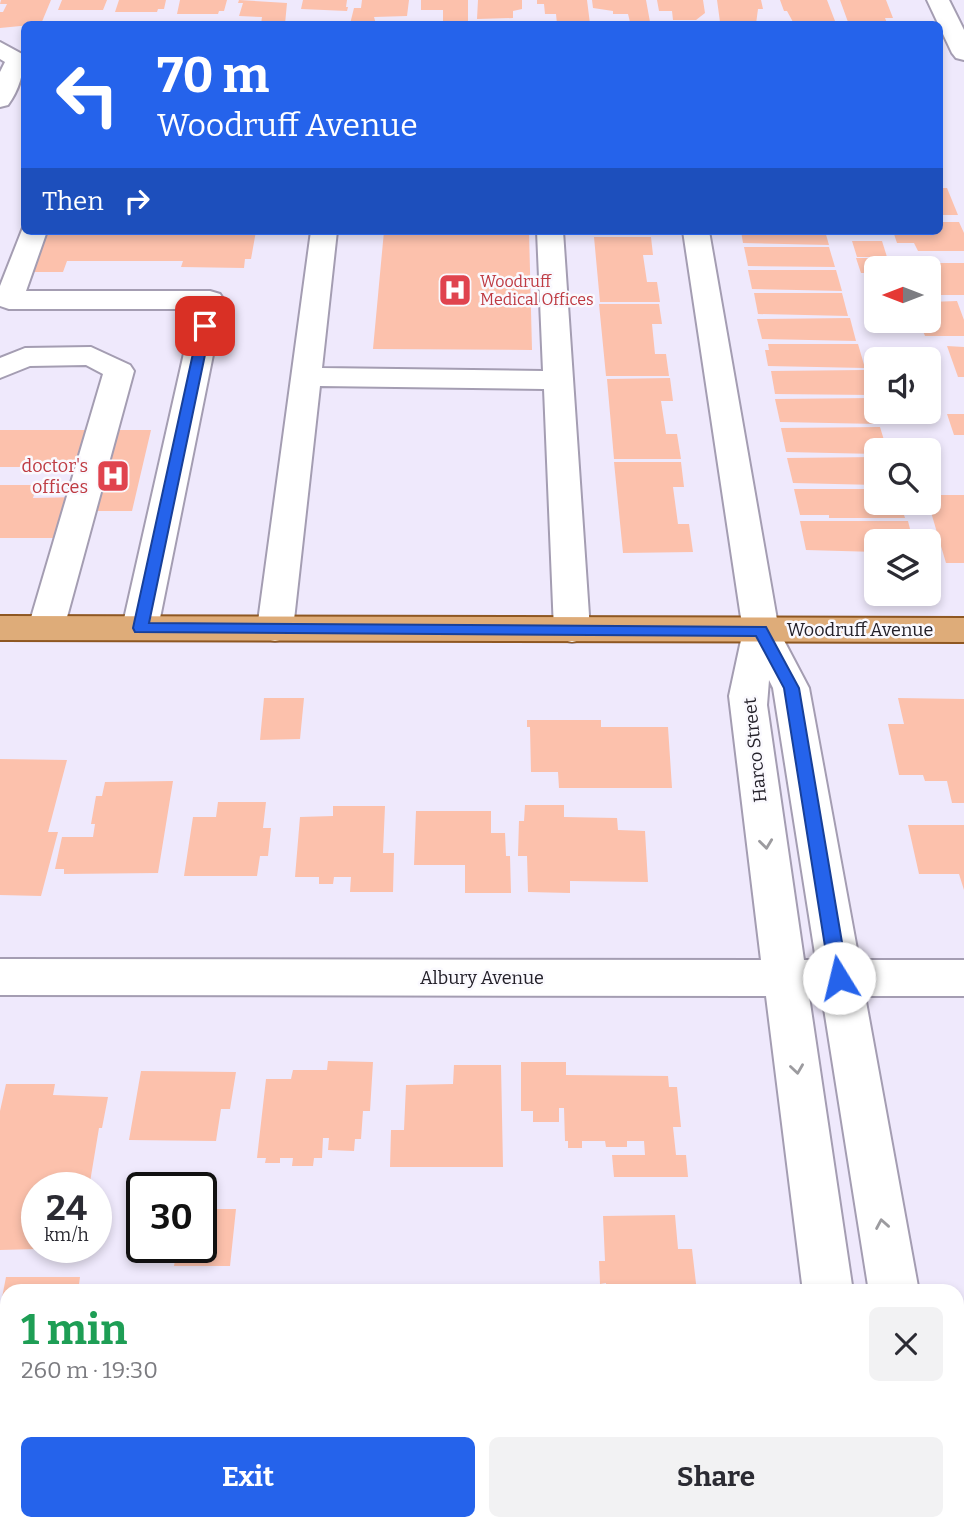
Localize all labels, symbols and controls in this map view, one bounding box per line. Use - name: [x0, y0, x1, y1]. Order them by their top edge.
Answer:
- text: 70 m: [157, 46, 269, 105]
- icon: left: [42, 49, 133, 140]
- text: Woodruff Avenue: [157, 106, 418, 144]
- icon: right: [118, 182, 156, 220]
- text: Then: [42, 186, 104, 217]
- north arrow: [864, 256, 942, 332]
- map controls: [864, 256, 941, 606]
- hospital icon: Woodruff Medical Offices: [436, 271, 474, 309]
- place label: Woodruff Medical Offices: [480, 272, 594, 309]
- pin: [175, 296, 235, 356]
- icon: arrive: [186, 307, 224, 345]
- button: sound: [864, 347, 941, 424]
- button: search: [864, 438, 941, 515]
- place label: doctor's offices: [22, 455, 88, 498]
- hospital icon: doctor's offices: [94, 457, 132, 495]
- button: layers: [864, 529, 941, 606]
- street label: Woodruff Avenue: [787, 619, 933, 641]
- street label: Harco Street: [739, 696, 771, 803]
- one-way arrow: [759, 838, 774, 849]
- position arrow: [802, 941, 876, 1015]
- street label: Albury Avenue: [420, 967, 544, 989]
- one-way arrow: [789, 1063, 804, 1075]
- speed limit sign: 30: [126, 1172, 217, 1263]
- text: 24: [46, 1187, 87, 1229]
- one-way arrow: [875, 1218, 890, 1230]
- text: km/h: [44, 1224, 89, 1246]
- text: 1 min: [21, 1305, 127, 1355]
- button: close: [869, 1307, 943, 1381]
- text: 260 m · 19:30: [21, 1356, 158, 1384]
- button: Exit: [21, 1437, 475, 1517]
- button: Share: [489, 1437, 943, 1517]

